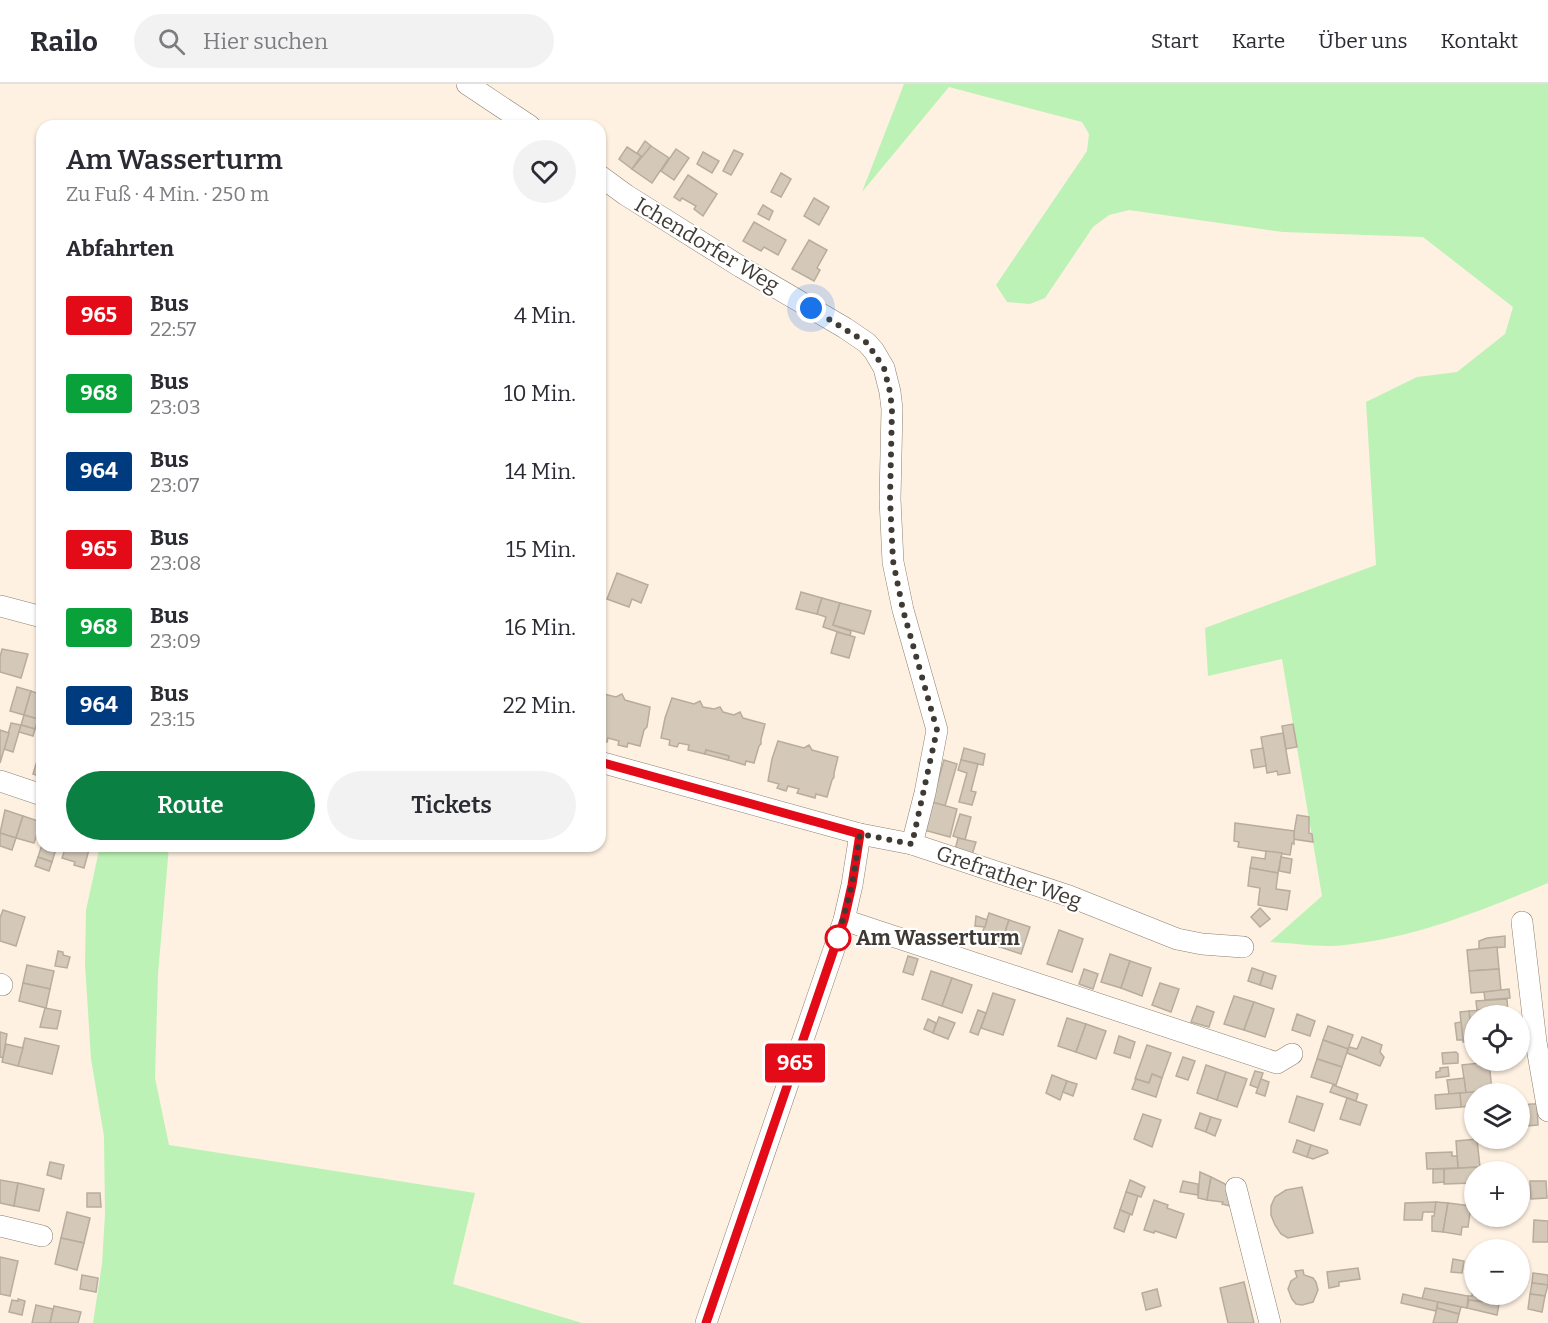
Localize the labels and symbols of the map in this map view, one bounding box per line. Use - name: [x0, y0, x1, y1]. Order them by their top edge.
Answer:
- street label: Ichendorfer Weg: [630, 192, 784, 299]
- your location: [796, 293, 826, 323]
- street label: Grefrather Weg: [933, 840, 1085, 914]
- marker: Am Wasserturm: [825, 925, 851, 951]
- place label: Am Wasserturm: [856, 925, 1020, 951]
- line badge: 965: [760, 1044, 830, 1082]

